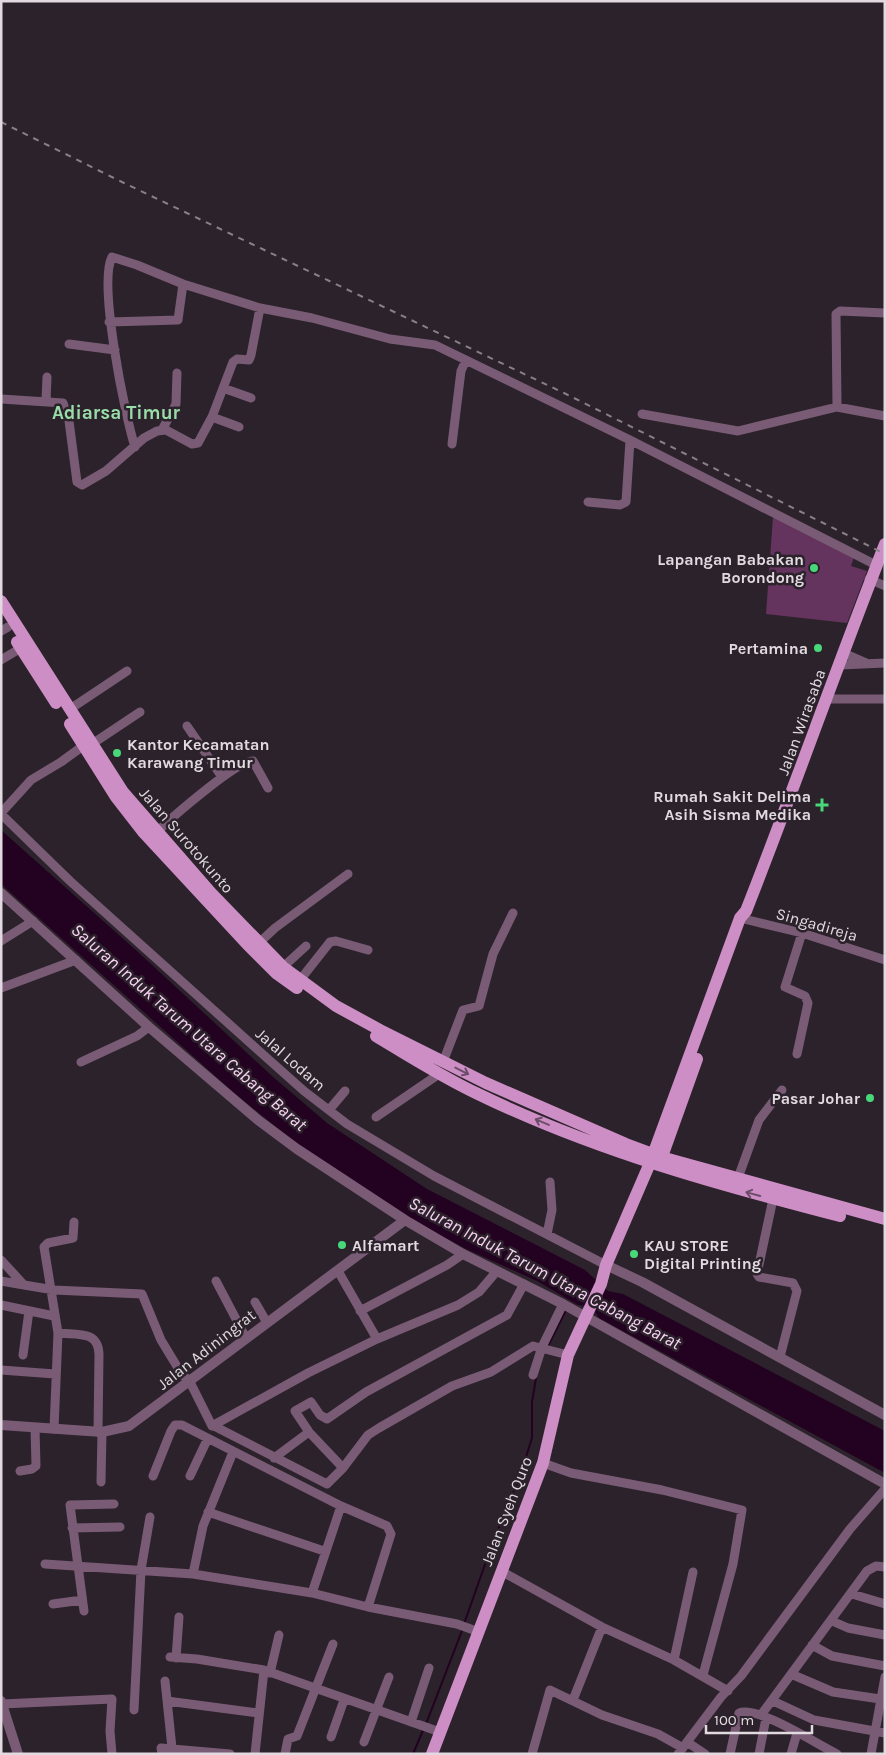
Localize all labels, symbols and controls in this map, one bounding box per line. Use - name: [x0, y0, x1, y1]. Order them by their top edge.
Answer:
- district label: Adiarsa Timur: [52, 402, 181, 424]
- place label: Lapangan Babakan Borondong: [657, 550, 804, 587]
- marker: Lapangan Babakan Borondong: [808, 562, 820, 574]
- place label: Pertamina: [729, 639, 808, 658]
- marker: Pertamina: [812, 642, 824, 654]
- street label: Jalan Wirasaba: [774, 667, 829, 778]
- place label: Kantor Kecamatan Karawang Timur: [127, 735, 269, 772]
- marker: Kantor Kecamatan Karawang Timur: [111, 747, 123, 759]
- street label: Jalan Surotokunto: [136, 784, 238, 897]
- place label: Rumah Sakit Delima Asih Sisma Medika: [653, 787, 811, 824]
- marker: Rumah Sakit Delima Asih Sisma Medika: [815, 798, 829, 812]
- street label: Singadireja: [774, 904, 860, 945]
- water label: Saluran Induk Tarum Utara Cabang Barat: [67, 919, 312, 1136]
- street label: Jalal Lodam: [252, 1024, 329, 1095]
- one-way arrow: [454, 1067, 469, 1076]
- place label: Pasar Johar: [771, 1089, 861, 1108]
- marker: Pasar Johar: [864, 1092, 876, 1104]
- one-way arrow: [535, 1116, 550, 1126]
- one-way arrow: [745, 1188, 761, 1198]
- water label: Saluran Induk Tarum Utara Cabang Barat: [405, 1192, 686, 1355]
- place label: Alfamart: [352, 1236, 419, 1255]
- place label: KAU STORE Digital Printing: [644, 1236, 761, 1273]
- marker: Alfamart: [336, 1239, 348, 1251]
- marker: KAU STORE Digital Printing: [628, 1248, 640, 1260]
- street label: Jalan Adiningrat: [154, 1305, 259, 1394]
- street label: Jalan Syeh Quro: [477, 1454, 536, 1568]
- scale bar: [706, 1702, 812, 1734]
- text: 100 m: [714, 1711, 754, 1729]

